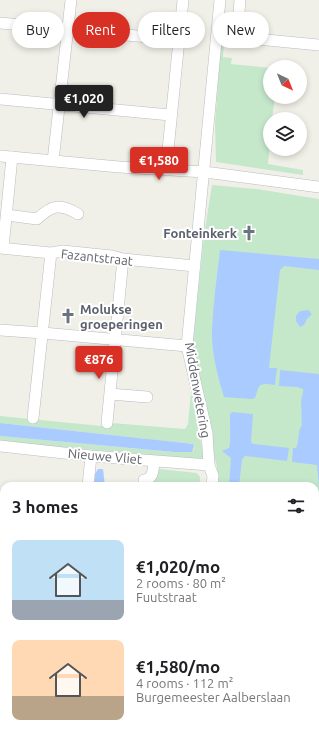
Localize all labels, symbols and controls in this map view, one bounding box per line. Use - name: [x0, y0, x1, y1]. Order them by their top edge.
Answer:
- chip: Buy: [12, 12, 64, 48]
- chip: Rent: [72, 12, 130, 48]
- chip: Filters: [138, 12, 205, 48]
- chip: New: [213, 12, 269, 48]
- north arrow: [263, 60, 307, 104]
- map controls: [263, 60, 307, 156]
- pin: €1,020: [51, 85, 117, 119]
- text: €1,020: [64, 91, 104, 105]
- button: layers: [263, 112, 307, 156]
- pin: €1,580: [126, 147, 192, 181]
- text: €1,580: [139, 153, 179, 167]
- church icon: Fonteinkerk: [240, 224, 258, 242]
- place label: Fonteinkerk: [163, 226, 238, 240]
- street label: Fazantstraat: [60, 246, 134, 268]
- place label: Molukse groeperingen: [80, 302, 163, 331]
- church icon: Molukse groeperingen: [59, 307, 77, 325]
- street label: Middenwetering: [183, 341, 213, 439]
- pin: €876: [75, 346, 123, 380]
- text: €876: [84, 352, 114, 366]
- street label: Nieuwe Vliet: [67, 446, 143, 466]
- icon: filters: [285, 495, 307, 517]
- text: 3 homes: [12, 497, 78, 516]
- icon: home: [44, 556, 92, 604]
- text: €1,020/mo: [136, 557, 220, 576]
- text: 2 rooms · 80 m²: [136, 576, 226, 590]
- text: Fuutstraat: [136, 590, 197, 604]
- icon: home: [44, 656, 92, 704]
- text: €1,580/mo: [136, 657, 220, 676]
- text: 4 rooms · 112 m²: [136, 676, 233, 690]
- text: Burgemeester Aalberslaan: [136, 690, 291, 704]

